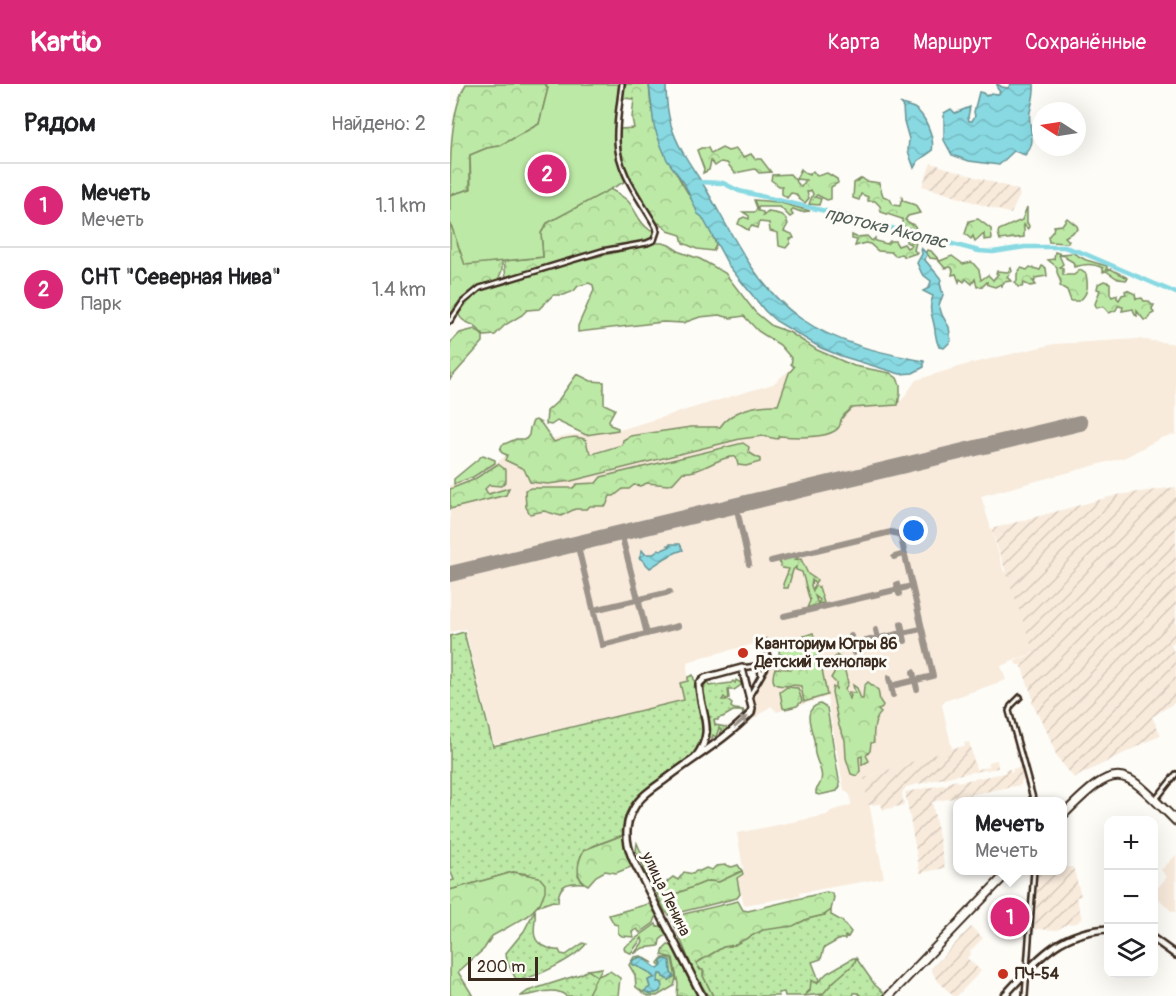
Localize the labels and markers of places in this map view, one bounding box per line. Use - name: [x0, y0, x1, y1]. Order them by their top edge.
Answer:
- pin: 2: [528, 152, 566, 196]
- place label: Кванториум Югры 86 Детский технопарк: [754, 634, 898, 672]
- marker: Кванториум Югры 86 Детский технопарк: [736, 646, 750, 660]
- pin: 1: [990, 894, 1030, 940]
- place label: ПЧ-54: [1015, 964, 1060, 984]
- marker: ПЧ-54: [996, 967, 1010, 981]

